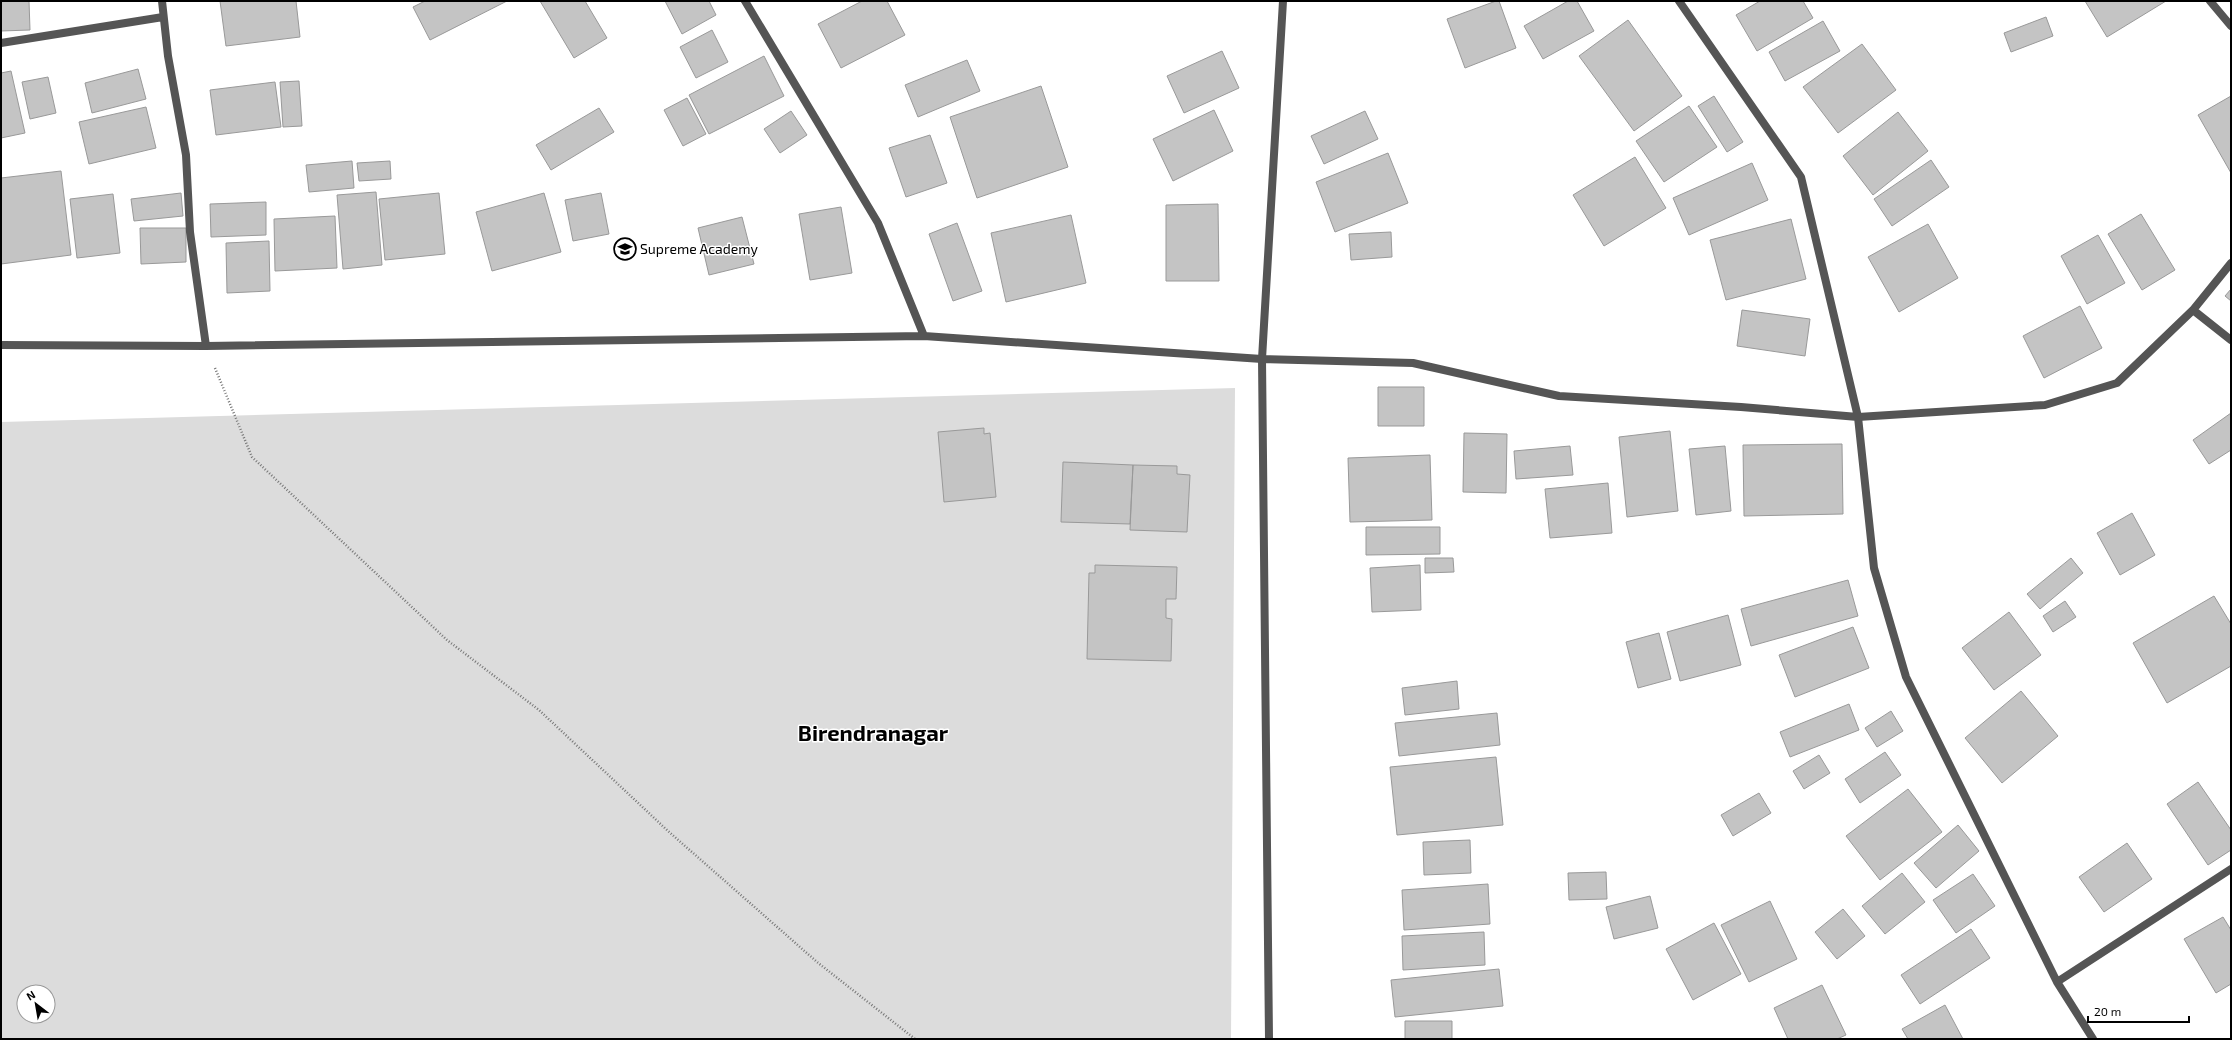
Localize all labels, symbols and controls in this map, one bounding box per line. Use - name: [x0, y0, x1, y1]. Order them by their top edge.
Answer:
- school or university icon: Supreme Academy: [612, 236, 638, 262]
- place label: Supreme Academy: [640, 240, 759, 257]
- district label: Birendranagar: [798, 719, 949, 745]
- north arrow: [16, 984, 56, 1024]
- text: N: [24, 987, 37, 1003]
- scale bar: [2088, 998, 2189, 1024]
- text: 20 m: [2094, 1004, 2121, 1018]

